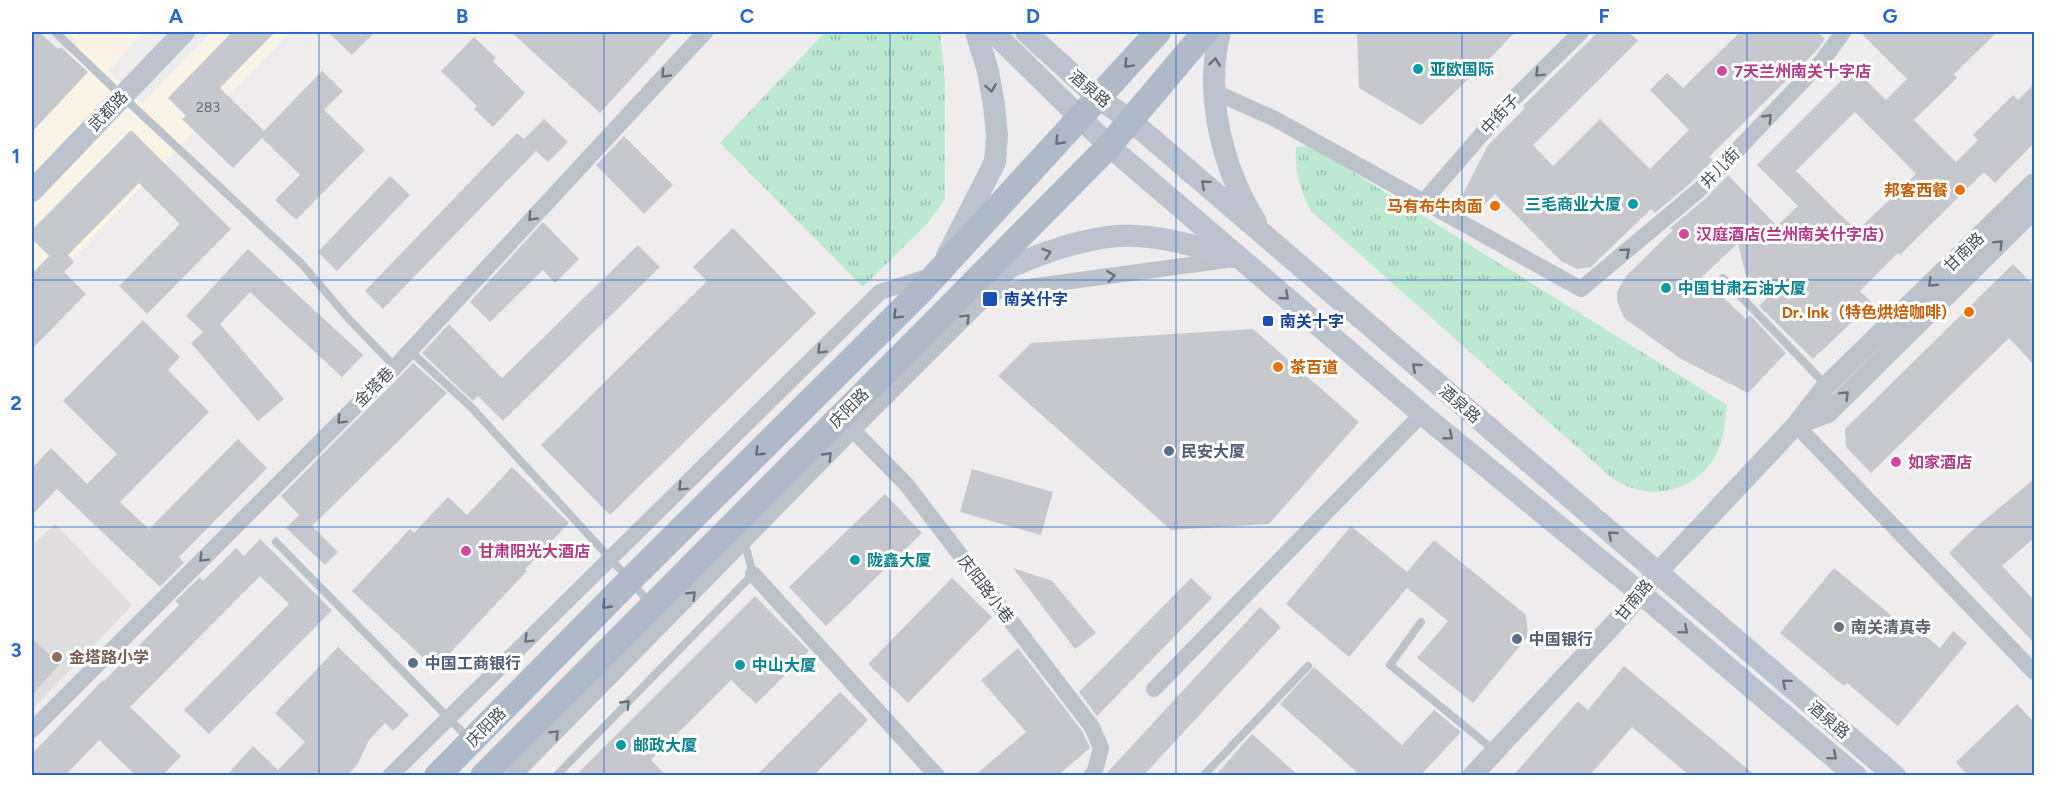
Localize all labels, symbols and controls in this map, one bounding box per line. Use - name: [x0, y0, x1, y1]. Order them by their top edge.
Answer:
- text: A: [169, 4, 184, 28]
- text: B: [456, 4, 468, 28]
- text: C: [740, 4, 754, 28]
- text: D: [1026, 4, 1040, 28]
- text: E: [1313, 4, 1325, 28]
- text: F: [1598, 4, 1610, 28]
- text: G: [1883, 4, 1898, 28]
- one-way arrow: [1208, 57, 1221, 66]
- one-way arrow: [1124, 58, 1135, 68]
- place label: 亚欧国际: [1430, 60, 1494, 79]
- marker: 亚欧国际: [1411, 62, 1425, 76]
- place label: 7天兰州南关十字店: [1734, 62, 1871, 81]
- marker: 7天兰州南关十字店: [1715, 64, 1729, 78]
- one-way arrow: [1536, 65, 1547, 76]
- street label: 酒泉路: [1066, 66, 1114, 112]
- one-way arrow: [661, 68, 672, 78]
- one-way arrow: [985, 83, 997, 93]
- street label: 武都路: [84, 87, 132, 135]
- street label: 中街子: [1477, 90, 1523, 138]
- house number: 283: [196, 99, 220, 116]
- one-way arrow: [1760, 115, 1771, 126]
- one-way arrow: [1055, 135, 1066, 145]
- text: 1: [12, 144, 20, 168]
- street label: 井儿街: [1696, 144, 1744, 192]
- one-way arrow: [1201, 181, 1212, 192]
- place label: 邦客西餐: [1884, 181, 1948, 200]
- marker: 邦客西餐: [1953, 183, 1967, 197]
- place label: 三毛商业大厦: [1525, 195, 1621, 214]
- place label: 马有布牛肉面: [1387, 197, 1483, 216]
- marker: 三毛商业大厦: [1626, 197, 1640, 211]
- marker: 马有布牛肉面: [1488, 199, 1502, 213]
- one-way arrow: [528, 210, 539, 221]
- place label: 汉庭酒店(兰州南关什字店): [1696, 225, 1884, 244]
- marker: 汉庭酒店(兰州南关什字店): [1677, 227, 1691, 241]
- street label: 甘南路: [1940, 228, 1988, 276]
- one-way arrow: [1993, 240, 2003, 251]
- one-way arrow: [1041, 247, 1052, 260]
- one-way arrow: [1619, 248, 1630, 259]
- one-way arrow: [1107, 270, 1116, 283]
- one-way arrow: [1929, 275, 1940, 286]
- place label: 中国甘肃石油大厦: [1678, 279, 1806, 298]
- marker: 中国甘肃石油大厦: [1659, 281, 1673, 295]
- one-way arrow: [1278, 289, 1289, 300]
- marker: 南关什字: [981, 290, 999, 308]
- place label: 南关什字: [1004, 290, 1068, 309]
- place label: Dr. Ink（特色烘焙咖啡）: [1782, 303, 1957, 322]
- marker: Dr. Ink（特色烘焙咖啡）: [1962, 305, 1976, 319]
- one-way arrow: [893, 307, 904, 318]
- place label: 南关十字: [1280, 312, 1344, 331]
- one-way arrow: [958, 314, 969, 325]
- marker: 南关十字: [1261, 314, 1275, 328]
- one-way arrow: [817, 343, 827, 354]
- place label: 茶百道: [1290, 358, 1338, 377]
- marker: 茶百道: [1271, 360, 1285, 374]
- street label: 金塔巷: [350, 363, 398, 411]
- one-way arrow: [1412, 363, 1423, 374]
- street label: 酒泉路: [1436, 381, 1484, 427]
- street label: 庆阳路: [825, 384, 873, 432]
- text: 2: [10, 391, 22, 415]
- one-way arrow: [1838, 392, 1849, 403]
- one-way arrow: [338, 413, 349, 424]
- one-way arrow: [1442, 429, 1453, 440]
- place label: 民安大厦: [1181, 442, 1245, 461]
- marker: 民安大厦: [1162, 444, 1176, 458]
- one-way arrow: [755, 445, 766, 456]
- one-way arrow: [820, 452, 831, 463]
- place label: 如家酒店: [1908, 453, 1972, 472]
- marker: 如家酒店: [1889, 455, 1903, 469]
- one-way arrow: [679, 480, 689, 491]
- one-way arrow: [1608, 531, 1619, 542]
- place label: 甘肃阳光大酒店: [478, 542, 590, 561]
- marker: 甘肃阳光大酒店: [459, 544, 473, 558]
- one-way arrow: [200, 551, 211, 562]
- place label: 陇鑫大厦: [867, 551, 931, 570]
- street label: 庆阳路小巷: [954, 551, 1018, 627]
- marker: 陇鑫大厦: [848, 553, 862, 567]
- street label: 甘南路: [1611, 576, 1657, 624]
- one-way arrow: [684, 592, 695, 603]
- one-way arrow: [602, 597, 613, 608]
- place label: 南关清真寺: [1851, 618, 1931, 637]
- marker: 南关清真寺: [1832, 620, 1846, 634]
- one-way arrow: [1677, 623, 1688, 634]
- place label: 中国银行: [1529, 630, 1593, 649]
- one-way arrow: [525, 631, 536, 642]
- marker: 中国银行: [1510, 632, 1524, 646]
- text: 3: [10, 638, 22, 662]
- place label: 金塔路小学: [69, 648, 149, 667]
- marker: 金塔路小学: [50, 650, 64, 664]
- place label: 中国工商银行: [425, 654, 521, 673]
- marker: 中国工商银行: [406, 656, 420, 670]
- place label: 中山大厦: [752, 656, 816, 675]
- marker: 中山大厦: [733, 658, 747, 672]
- one-way arrow: [1782, 679, 1793, 690]
- street label: 酒泉路: [1805, 697, 1853, 743]
- one-way arrow: [619, 700, 630, 710]
- street label: 庆阳路: [462, 703, 510, 751]
- one-way arrow: [547, 730, 558, 741]
- place label: 邮政大厦: [633, 736, 697, 755]
- marker: 邮政大厦: [614, 738, 628, 752]
- one-way arrow: [1826, 749, 1837, 760]

